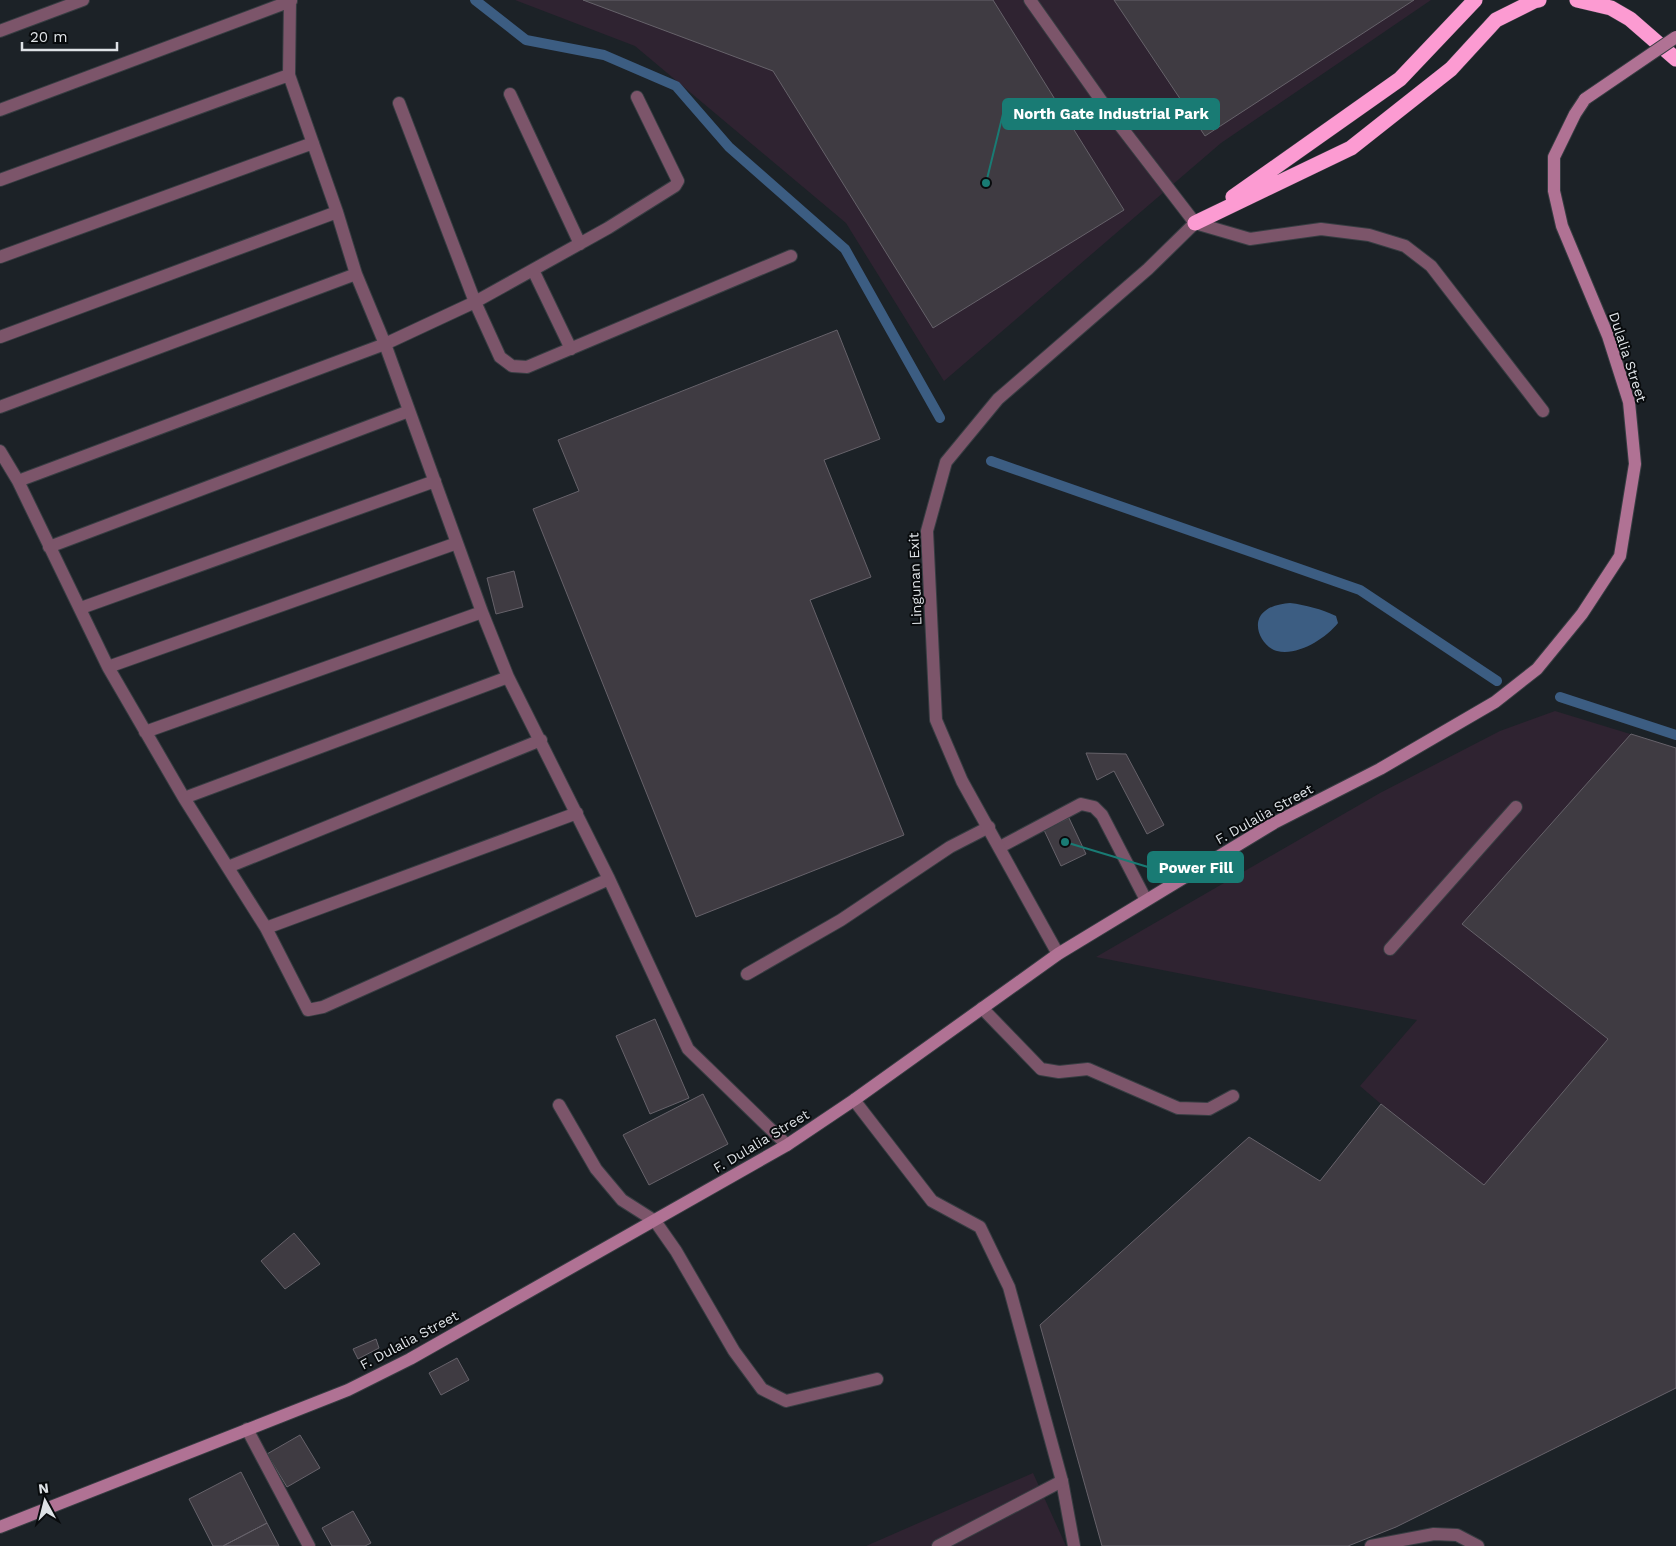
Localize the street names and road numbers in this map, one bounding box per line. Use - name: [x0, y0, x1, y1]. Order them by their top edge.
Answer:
- street label: Dulalia Street: [1606, 310, 1650, 404]
- street label: Lingunan Exit: [905, 532, 925, 626]
- street label: F. Dulalia Street: [1212, 781, 1316, 847]
- street label: F. Dulalia Street: [710, 1106, 812, 1176]
- street label: F. Dulalia Street: [357, 1307, 461, 1373]

